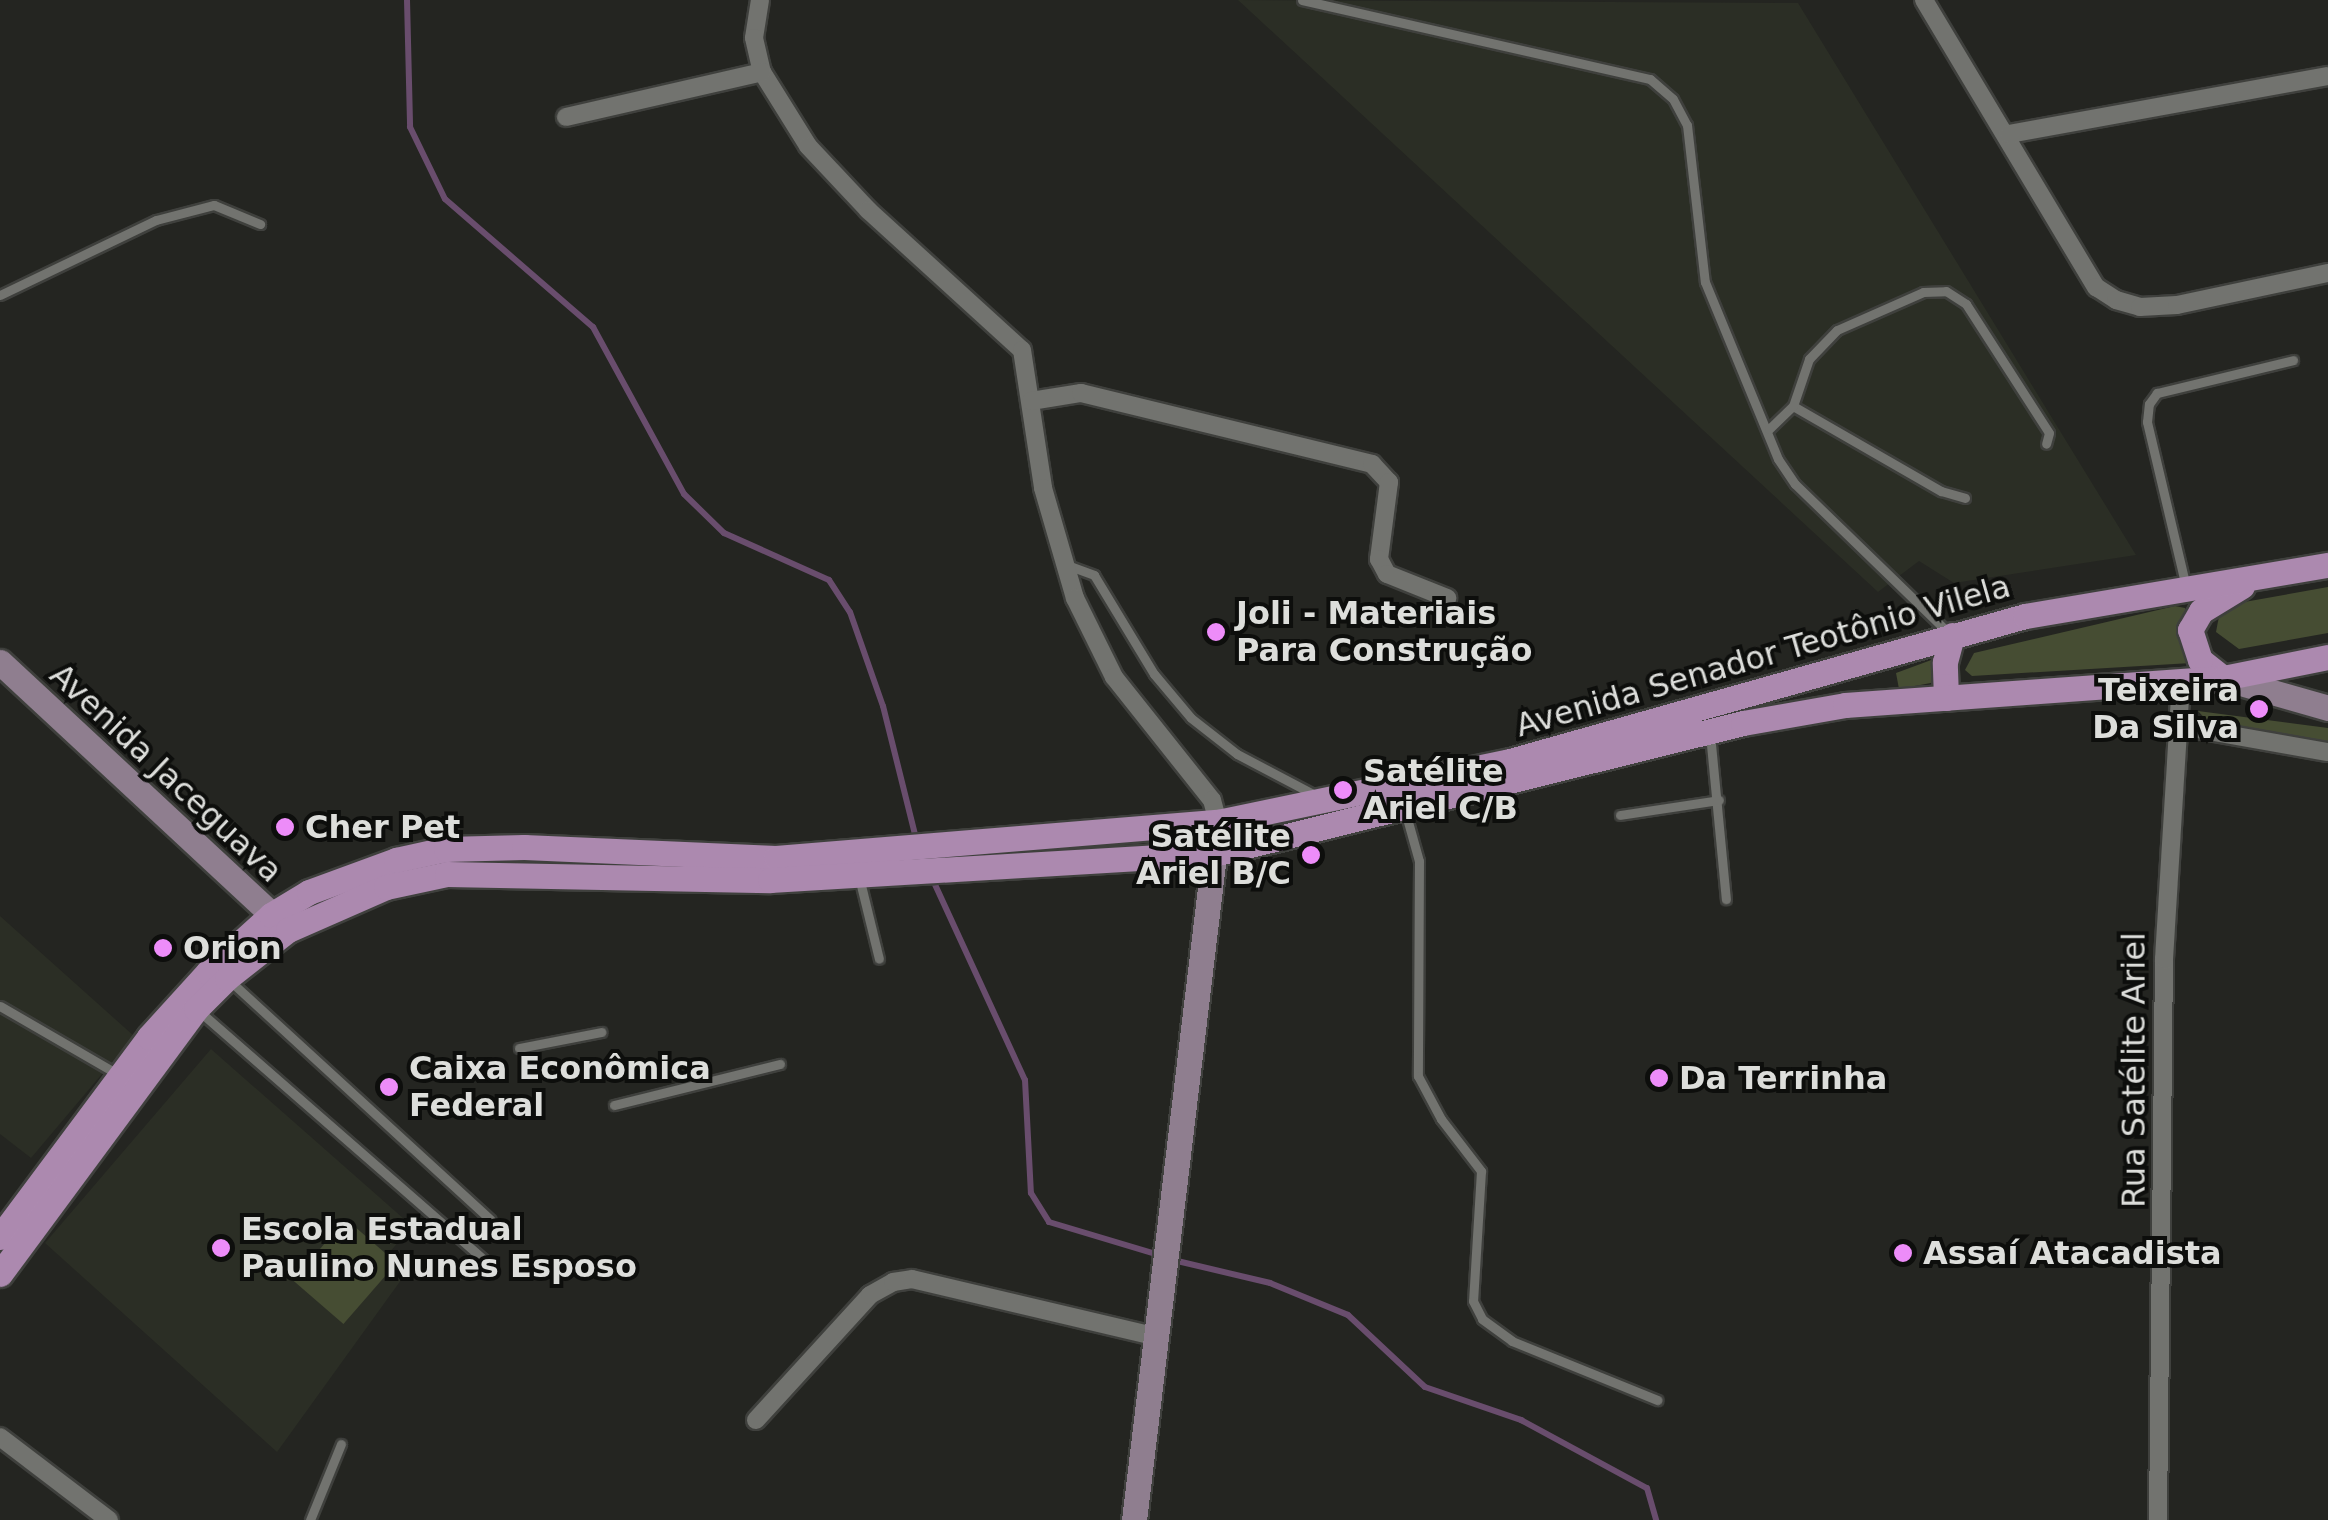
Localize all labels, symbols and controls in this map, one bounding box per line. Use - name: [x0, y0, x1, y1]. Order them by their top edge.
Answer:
- street label: Avenida Senador Teotônio Vilela: [1511, 567, 2015, 745]
- place label: Joli - Materiais Para Construção: [1236, 595, 1532, 670]
- marker: Joli - Materiais Para Construção: [1205, 621, 1227, 643]
- street label: Avenida Jaceguava: [42, 656, 290, 890]
- place label: Teixeira Da Silva: [2092, 672, 2239, 747]
- marker: Teixeira Da Silva: [2248, 698, 2270, 720]
- place label: Satélite Ariel C/B: [1363, 753, 1518, 828]
- marker: Satélite Ariel C/B: [1332, 779, 1354, 801]
- place label: Cher Pet: [305, 808, 460, 846]
- marker: Cher Pet: [274, 816, 296, 838]
- place label: Satélite Ariel B/C: [1136, 818, 1291, 893]
- marker: Satélite Ariel B/C: [1300, 844, 1322, 866]
- place label: Orion: [183, 929, 282, 967]
- street label: Rua Satélite Ariel: [2115, 932, 2153, 1208]
- marker: Orion: [152, 937, 174, 959]
- place label: Caixa Econômica Federal: [409, 1050, 711, 1125]
- place label: Da Terrinha: [1679, 1059, 1887, 1097]
- marker: Da Terrinha: [1648, 1067, 1670, 1089]
- marker: Caixa Econômica Federal: [378, 1076, 400, 1098]
- place label: Escola Estadual Paulino Nunes Esposo: [241, 1211, 637, 1286]
- place label: Assaí Atacadista: [1923, 1234, 2222, 1272]
- marker: Escola Estadual Paulino Nunes Esposo: [210, 1237, 232, 1259]
- marker: Assaí Atacadista: [1892, 1242, 1914, 1264]

